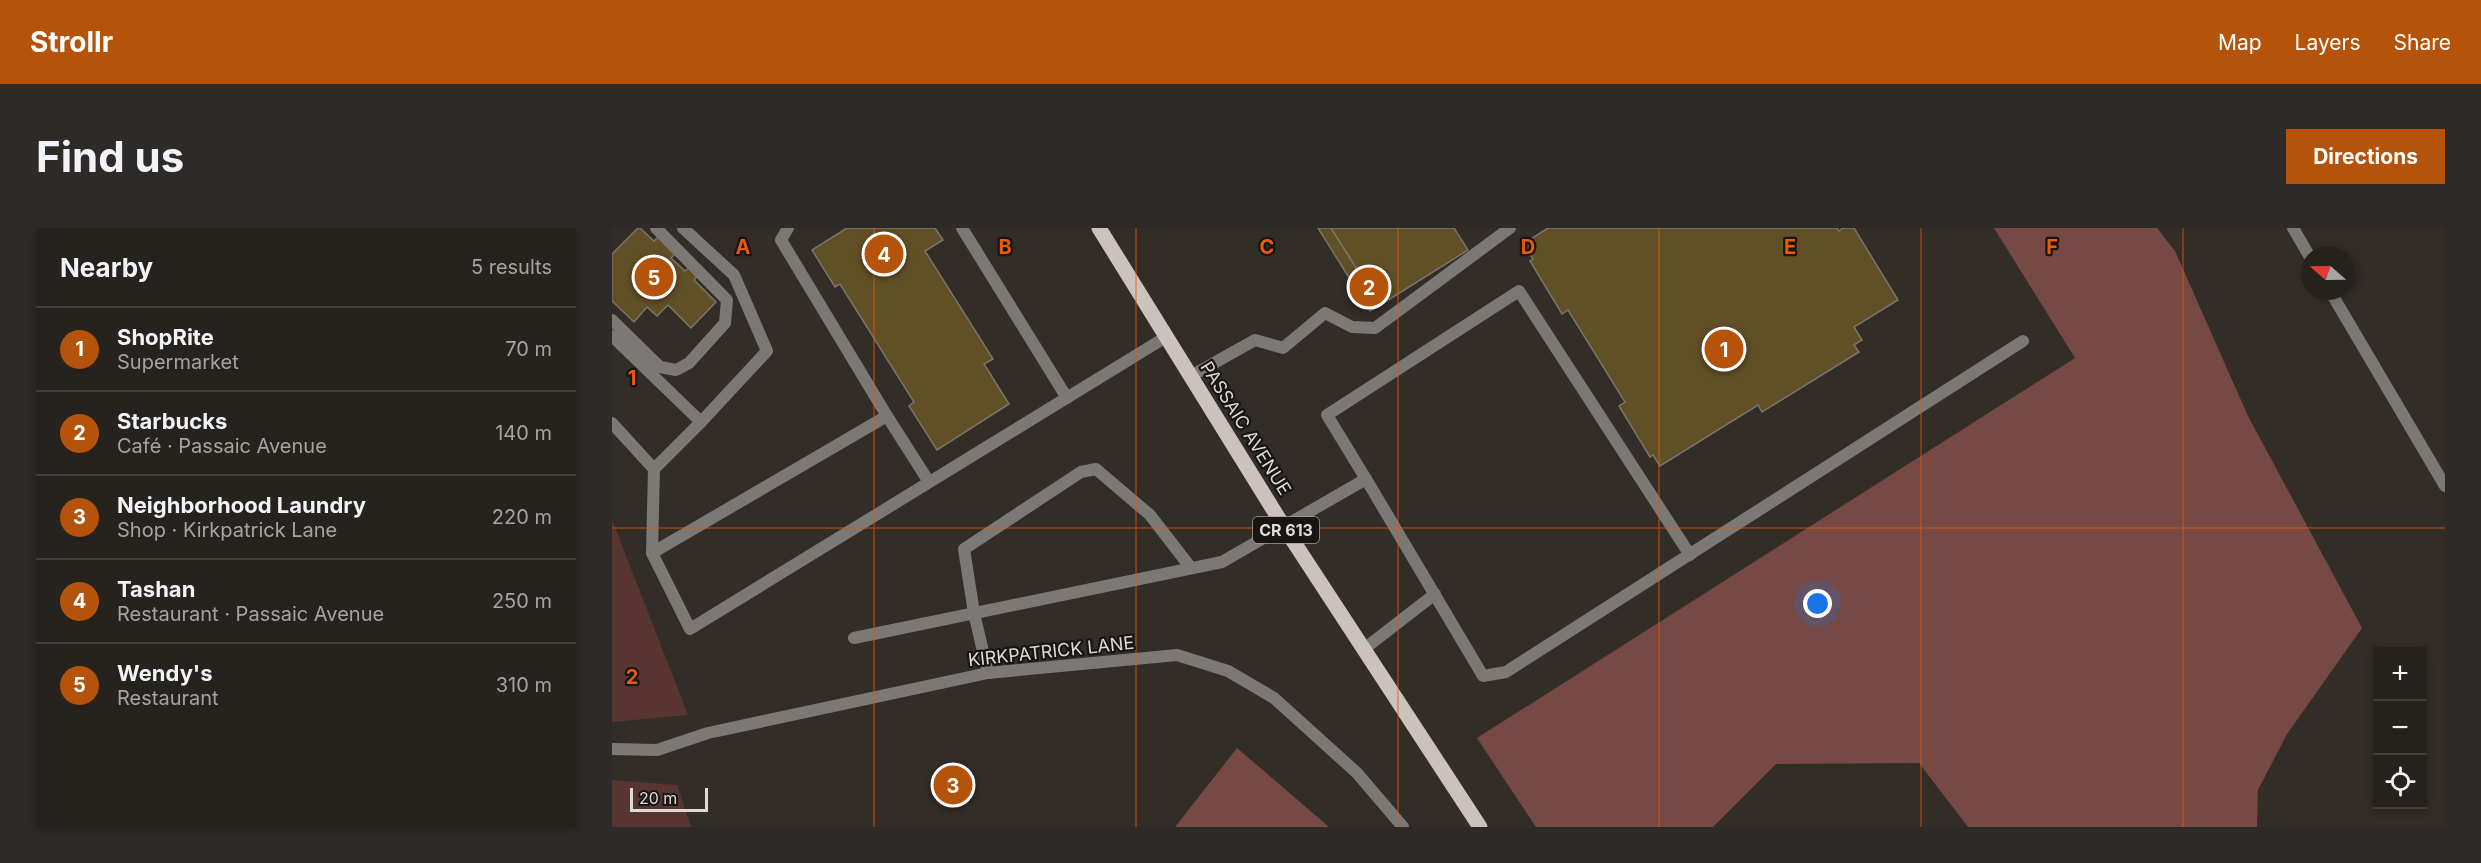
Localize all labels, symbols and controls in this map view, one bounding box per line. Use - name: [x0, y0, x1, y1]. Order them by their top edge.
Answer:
- text: Strollr: [30, 25, 113, 59]
- text: Map: [2218, 30, 2262, 55]
- text: Layers: [2295, 30, 2361, 55]
- text: Share: [2394, 30, 2451, 55]
- button: Directions: [2286, 129, 2445, 184]
- text: Find us: [36, 131, 184, 182]
- pin: 4: [864, 231, 904, 276]
- text: A: [736, 235, 751, 259]
- text: B: [998, 235, 1012, 259]
- text: C: [1260, 235, 1274, 259]
- text: D: [1521, 235, 1535, 259]
- text: E: [1784, 235, 1796, 259]
- text: F: [2046, 235, 2058, 259]
- north arrow: [2301, 246, 2355, 300]
- text: Nearby: [60, 252, 153, 283]
- pin: 5: [634, 254, 674, 300]
- text: 5 results: [471, 255, 552, 279]
- pin: 2: [1350, 264, 1389, 310]
- text: ShopRite: [117, 324, 214, 350]
- pin: 1: [1704, 326, 1744, 372]
- text: 1: [75, 337, 84, 361]
- text: 70 m: [505, 337, 552, 361]
- text: Supermarket: [117, 350, 239, 374]
- street label: PASSAIC AVENUE: [1196, 357, 1296, 499]
- text: 1: [628, 366, 636, 390]
- text: Starbucks: [117, 408, 227, 434]
- text: 2: [73, 421, 86, 445]
- text: 140 m: [495, 421, 552, 445]
- text: Café · Passaic Avenue: [117, 434, 327, 458]
- text: Neighborhood Laundry: [117, 492, 366, 518]
- text: 3: [73, 505, 86, 529]
- text: 220 m: [492, 505, 552, 529]
- road number: CR 613: [1253, 517, 1319, 543]
- text: Shop · Kirkpatrick Lane: [117, 518, 337, 542]
- text: Tashan: [117, 576, 195, 602]
- text: 4: [73, 589, 86, 613]
- text: 250 m: [492, 589, 552, 613]
- your location: [1803, 589, 1832, 618]
- text: Restaurant · Passaic Avenue: [117, 602, 384, 626]
- street label: KIRKPATRICK LANE: [967, 632, 1135, 670]
- map controls: [2373, 647, 2427, 809]
- button: +: [2373, 647, 2427, 701]
- text: Wendy's: [117, 660, 212, 686]
- text: 2: [626, 665, 638, 689]
- text: 5: [73, 673, 86, 697]
- text: 310 m: [496, 673, 552, 697]
- text: Restaurant: [117, 686, 219, 710]
- button: −: [2373, 701, 2427, 755]
- button: locate: [2373, 755, 2427, 809]
- pin: 3: [934, 762, 972, 808]
- scale bar: [630, 785, 708, 812]
- text: 20 m: [639, 788, 677, 808]

